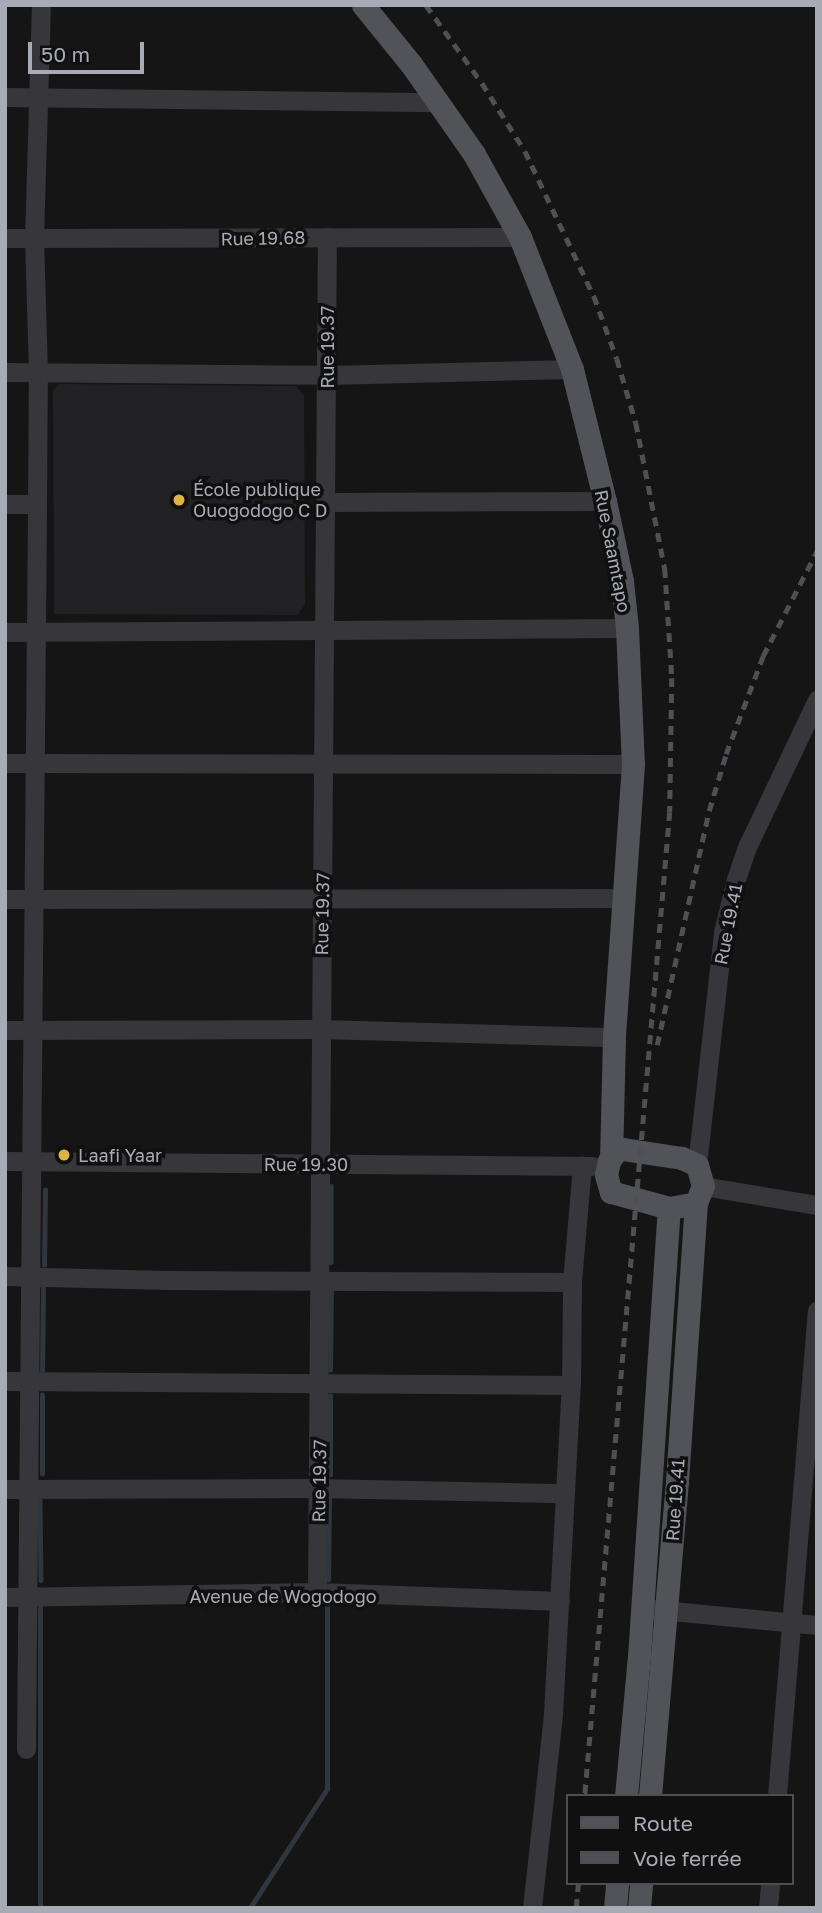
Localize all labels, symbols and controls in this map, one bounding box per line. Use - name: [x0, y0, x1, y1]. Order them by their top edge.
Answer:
- scale bar: [32, 28, 147, 72]
- text: 50 m: [41, 41, 90, 67]
- street label: Rue 19.68: [221, 226, 305, 250]
- street label: Rue 19.37: [316, 306, 338, 388]
- place label: École publique Ouogodogo C D: [193, 479, 327, 522]
- street label: Rue Saamtapo: [591, 488, 635, 614]
- marker: École publique Ouogodogo C D: [171, 492, 187, 508]
- street label: Rue 19.37: [310, 872, 334, 956]
- street label: Rue 19.41: [710, 881, 746, 967]
- place label: Laafi Yaar: [78, 1144, 162, 1166]
- marker: Laafi Yaar: [56, 1147, 72, 1163]
- street label: Rue 19.30: [264, 1153, 348, 1175]
- street label: Rue 19.37: [307, 1439, 331, 1523]
- street label: Rue 19.41: [661, 1458, 689, 1542]
- street label: Avenue de Wogodogo: [189, 1585, 377, 1607]
- legend: [566, 1794, 794, 1885]
- text: Route: [633, 1810, 693, 1836]
- text: Voie ferrée: [633, 1845, 742, 1871]

